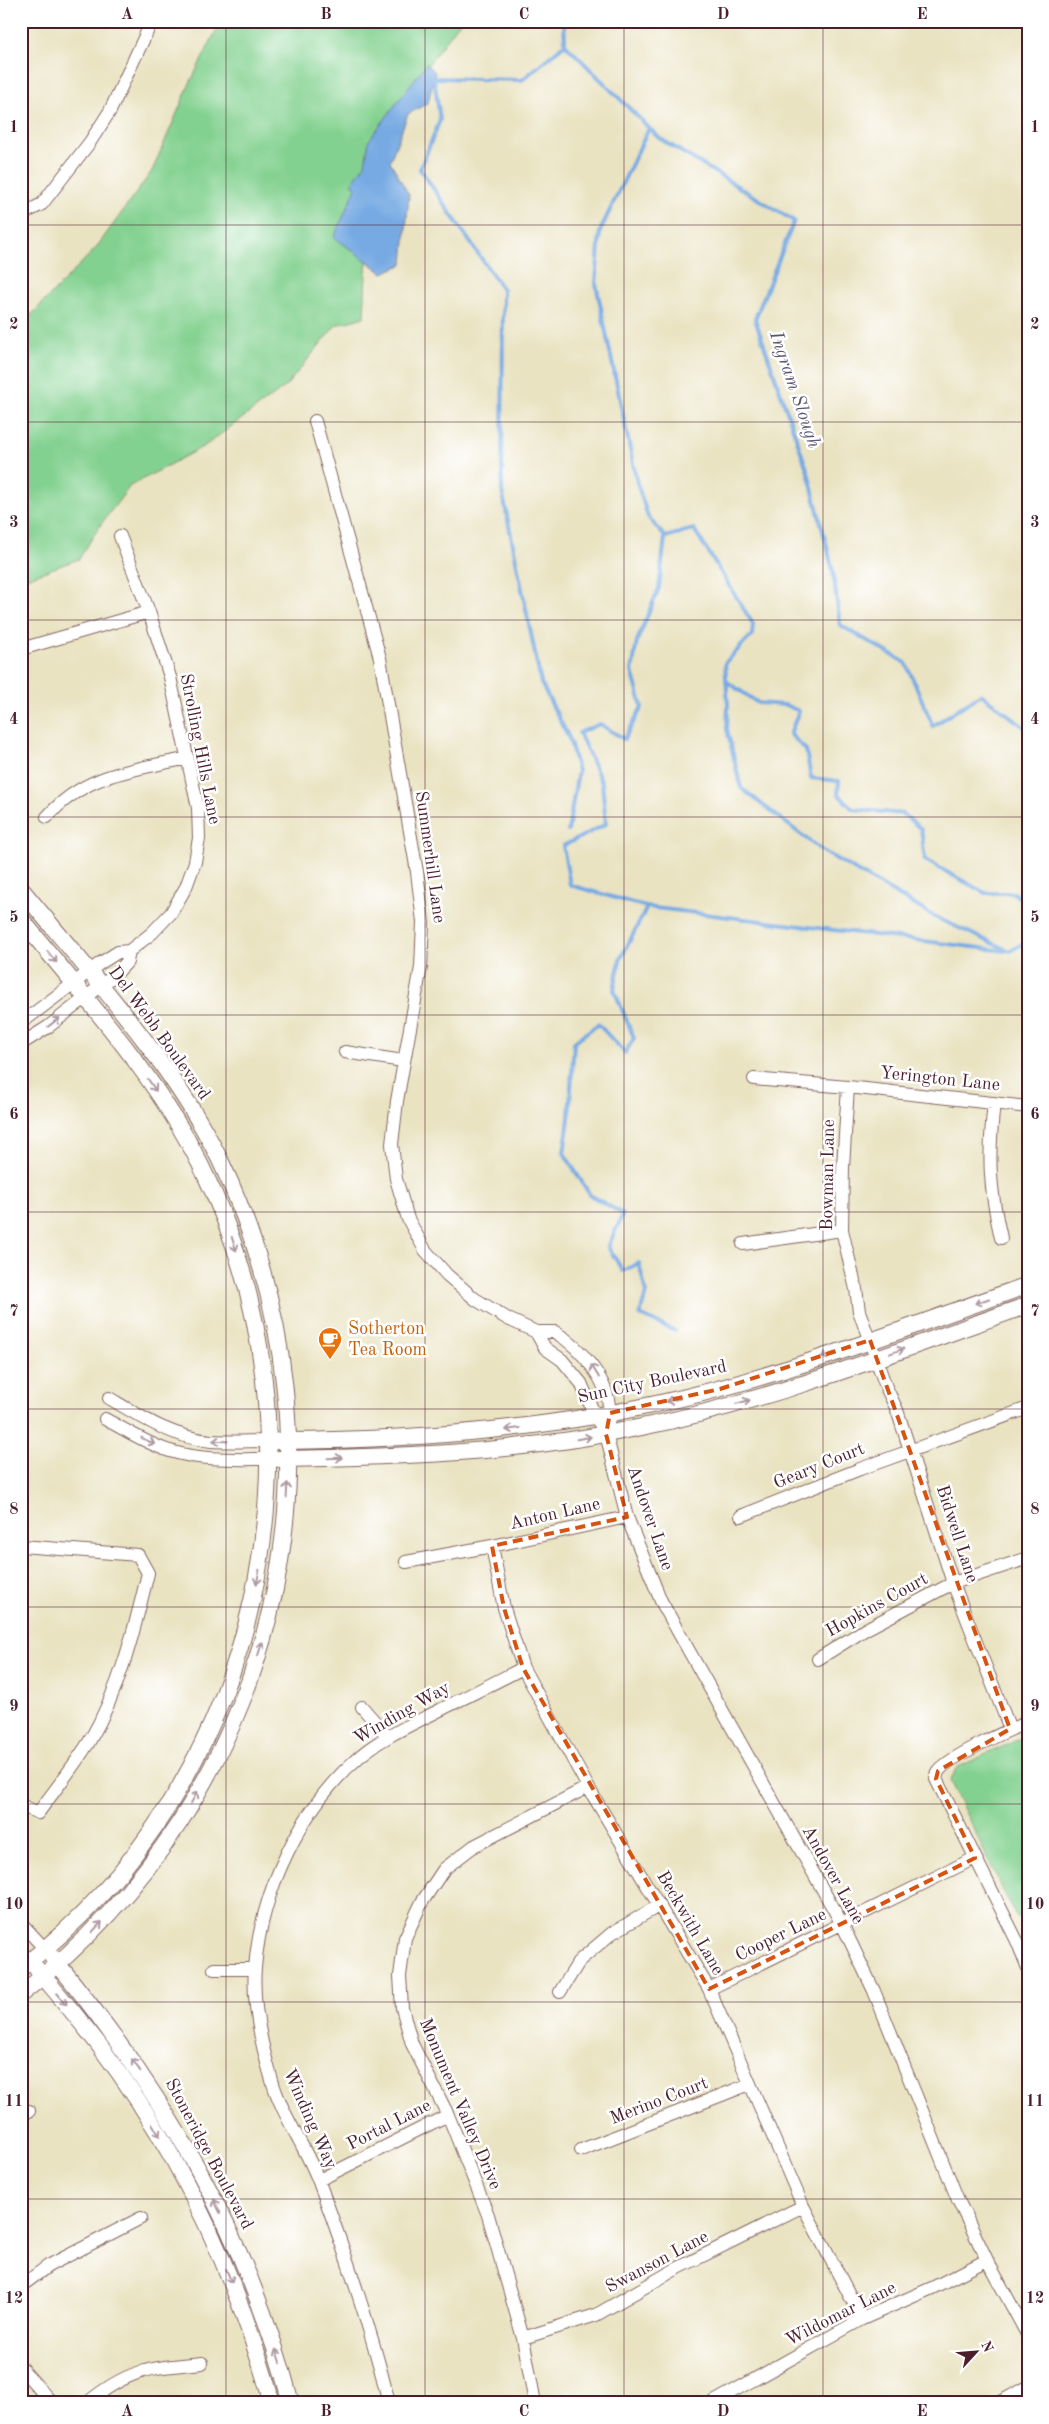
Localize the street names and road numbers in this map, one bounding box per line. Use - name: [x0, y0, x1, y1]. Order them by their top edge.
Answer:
- street label: Strolling Hills Lane: [177, 672, 223, 826]
- street label: Summerhill Lane: [412, 790, 448, 924]
- street label: Del Webb Boulevard: [105, 963, 213, 1103]
- street label: Yerington Lane: [879, 1064, 1001, 1094]
- street label: Bowman Lane: [818, 1119, 838, 1231]
- street label: Sun City Boulevard: [576, 1357, 728, 1407]
- street label: Geary Court: [771, 1440, 867, 1492]
- street label: Andover Lane: [624, 1463, 676, 1573]
- street label: Bidwell Lane: [933, 1483, 981, 1585]
- street label: Anton Lane: [508, 1495, 602, 1533]
- street label: Hopkins Court: [823, 1570, 931, 1640]
- street label: Winding Way: [351, 1678, 454, 1748]
- street label: Andover Lane: [799, 1823, 867, 1927]
- street label: Beckwith Lane: [653, 1868, 727, 1978]
- street label: Cooper Lane: [733, 1905, 829, 1965]
- street label: Monument Valley Drive: [416, 2016, 504, 2192]
- street label: Winding Way: [280, 2066, 340, 2172]
- street label: Merino Court: [607, 2074, 711, 2128]
- street label: Stoneridge Boulevard: [162, 2076, 256, 2232]
- street label: Portal Lane: [344, 2096, 434, 2154]
- street label: Swanson Lane: [603, 2227, 711, 2297]
- street label: Wildomar Lane: [783, 2279, 899, 2349]

